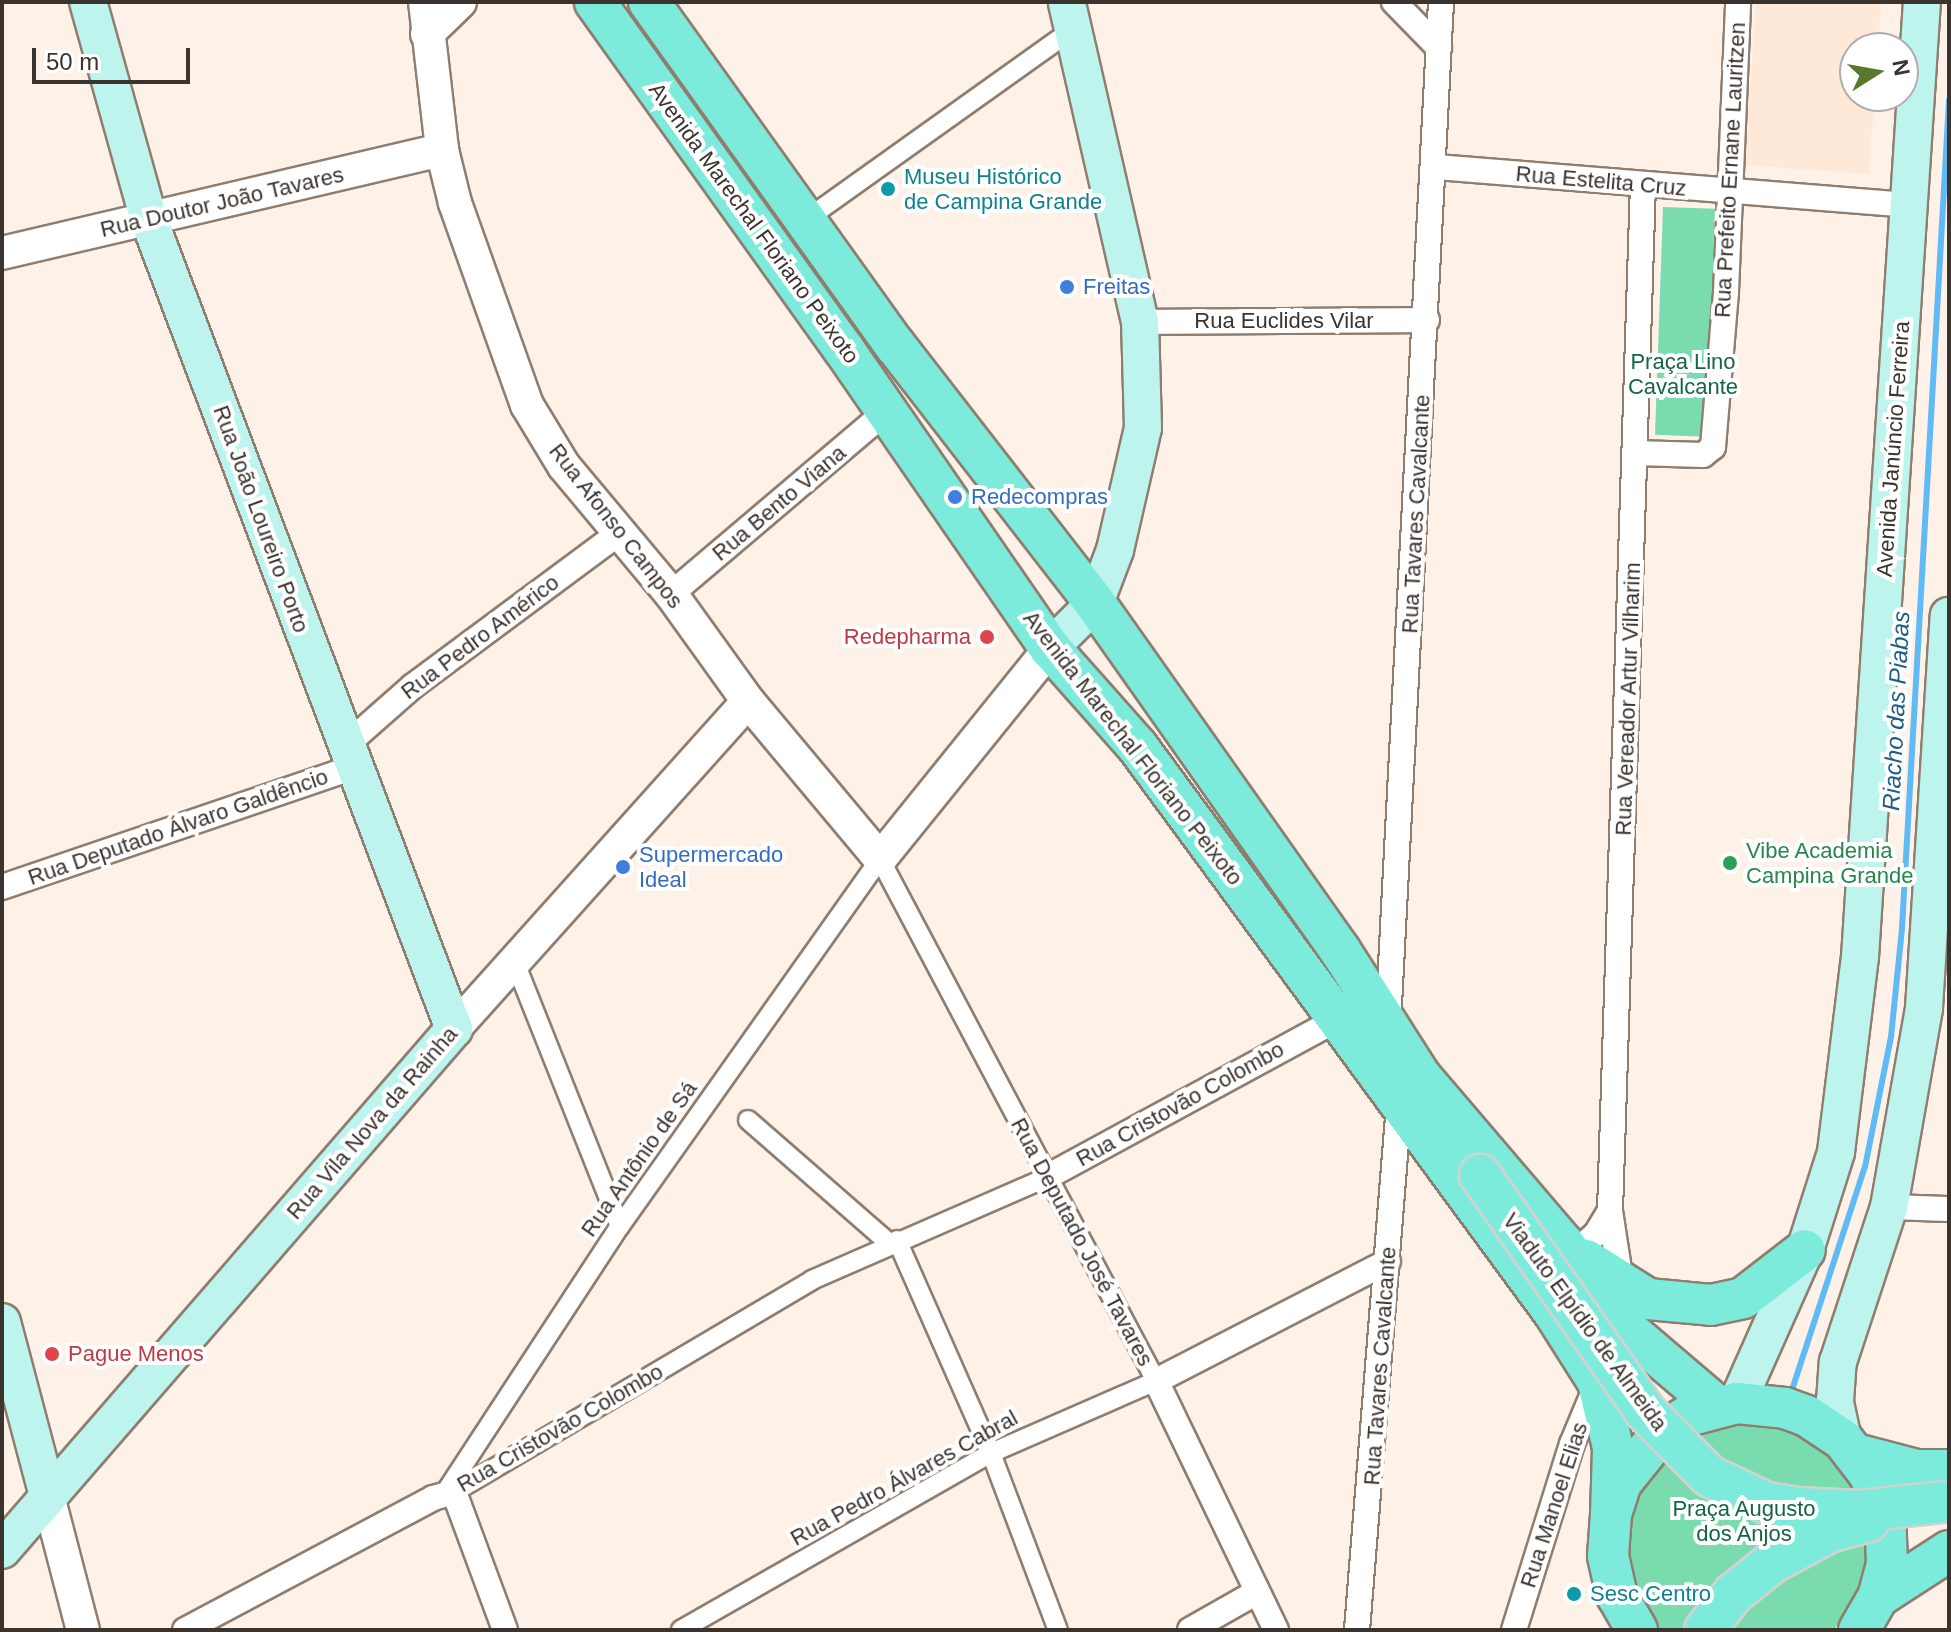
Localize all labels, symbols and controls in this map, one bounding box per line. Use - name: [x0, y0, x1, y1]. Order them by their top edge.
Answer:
- street label: Rua Prefeito Ernane Lauritzen: [1709, 22, 1751, 318]
- scale bar: [36, 32, 194, 82]
- north arrow: [1839, 32, 1919, 112]
- text: 50 m: [46, 48, 99, 75]
- text: N: [1887, 58, 1915, 78]
- street label: Avenida Marechal Floriano Peixoto: [643, 77, 865, 369]
- street label: Rua Estelita Cruz: [1515, 160, 1687, 202]
- street label: Rua Doutor João Tavares: [97, 161, 347, 243]
- place label: Museu Histórico de Campina Grande: [904, 163, 1102, 214]
- marker: Museu Histórico de Campina Grande: [879, 180, 897, 198]
- place label: Freitas: [1083, 274, 1150, 300]
- marker: Freitas: [1058, 278, 1076, 296]
- street label: Rua Euclides Vilar: [1194, 308, 1374, 334]
- street label: Avenida Janúncio Ferreira: [1871, 320, 1915, 578]
- park label: Praça Lino Cavalcante: [1628, 348, 1738, 400]
- street label: Rua Tavares Cavalcante: [1397, 394, 1435, 634]
- street label: Rua João Loureiro Porto: [208, 402, 314, 636]
- street label: Rua Afonso Campos: [543, 438, 689, 614]
- street label: Rua Bento Viana: [707, 440, 851, 566]
- place label: Redecompras: [971, 484, 1108, 510]
- marker: Redecompras: [946, 488, 964, 506]
- street label: Rua Vereador Artur Vilharim: [1610, 561, 1646, 837]
- street label: Rua Pedro Américo: [395, 569, 565, 705]
- street label: Avenida Marechal Floriano Peixoto: [1018, 606, 1248, 890]
- water label: Riacho das Piabas: [1876, 610, 1916, 812]
- place label: Redepharma: [844, 624, 971, 650]
- marker: Redepharma: [978, 628, 996, 646]
- street label: Rua Deputado Álvaro Galdêncio: [25, 763, 331, 891]
- place label: Vibe Academia Campina Grande: [1746, 837, 1914, 888]
- place label: Supermercado Ideal: [639, 841, 783, 892]
- marker: Vibe Academia Campina Grande: [1721, 854, 1739, 872]
- marker: Supermercado Ideal: [614, 858, 632, 876]
- street label: Rua Vila Nova da Rainha: [281, 1021, 463, 1225]
- street label: Rua Cristovão Colombo: [1071, 1036, 1289, 1172]
- street label: Rua Antônio de Sá: [575, 1076, 703, 1242]
- street label: Rua Deputado José Tavares: [1005, 1113, 1159, 1371]
- street label: Viaduto Elpídio de Almeida: [1497, 1208, 1673, 1436]
- street label: Rua Tavares Cavalcante: [1358, 1246, 1402, 1486]
- place label: Pague Menos: [68, 1341, 204, 1367]
- marker: Pague Menos: [43, 1345, 61, 1363]
- street label: Rua Cristovão Colombo: [452, 1358, 668, 1498]
- street label: Rua Pedro Álvares Cabral: [786, 1405, 1022, 1551]
- street label: Rua Manoel Elias: [1515, 1419, 1593, 1591]
- park label: Praça Augusto dos Anjos: [1672, 1495, 1816, 1546]
- place label: Sesc Centro: [1590, 1581, 1711, 1607]
- marker: Sesc Centro: [1565, 1585, 1583, 1603]

